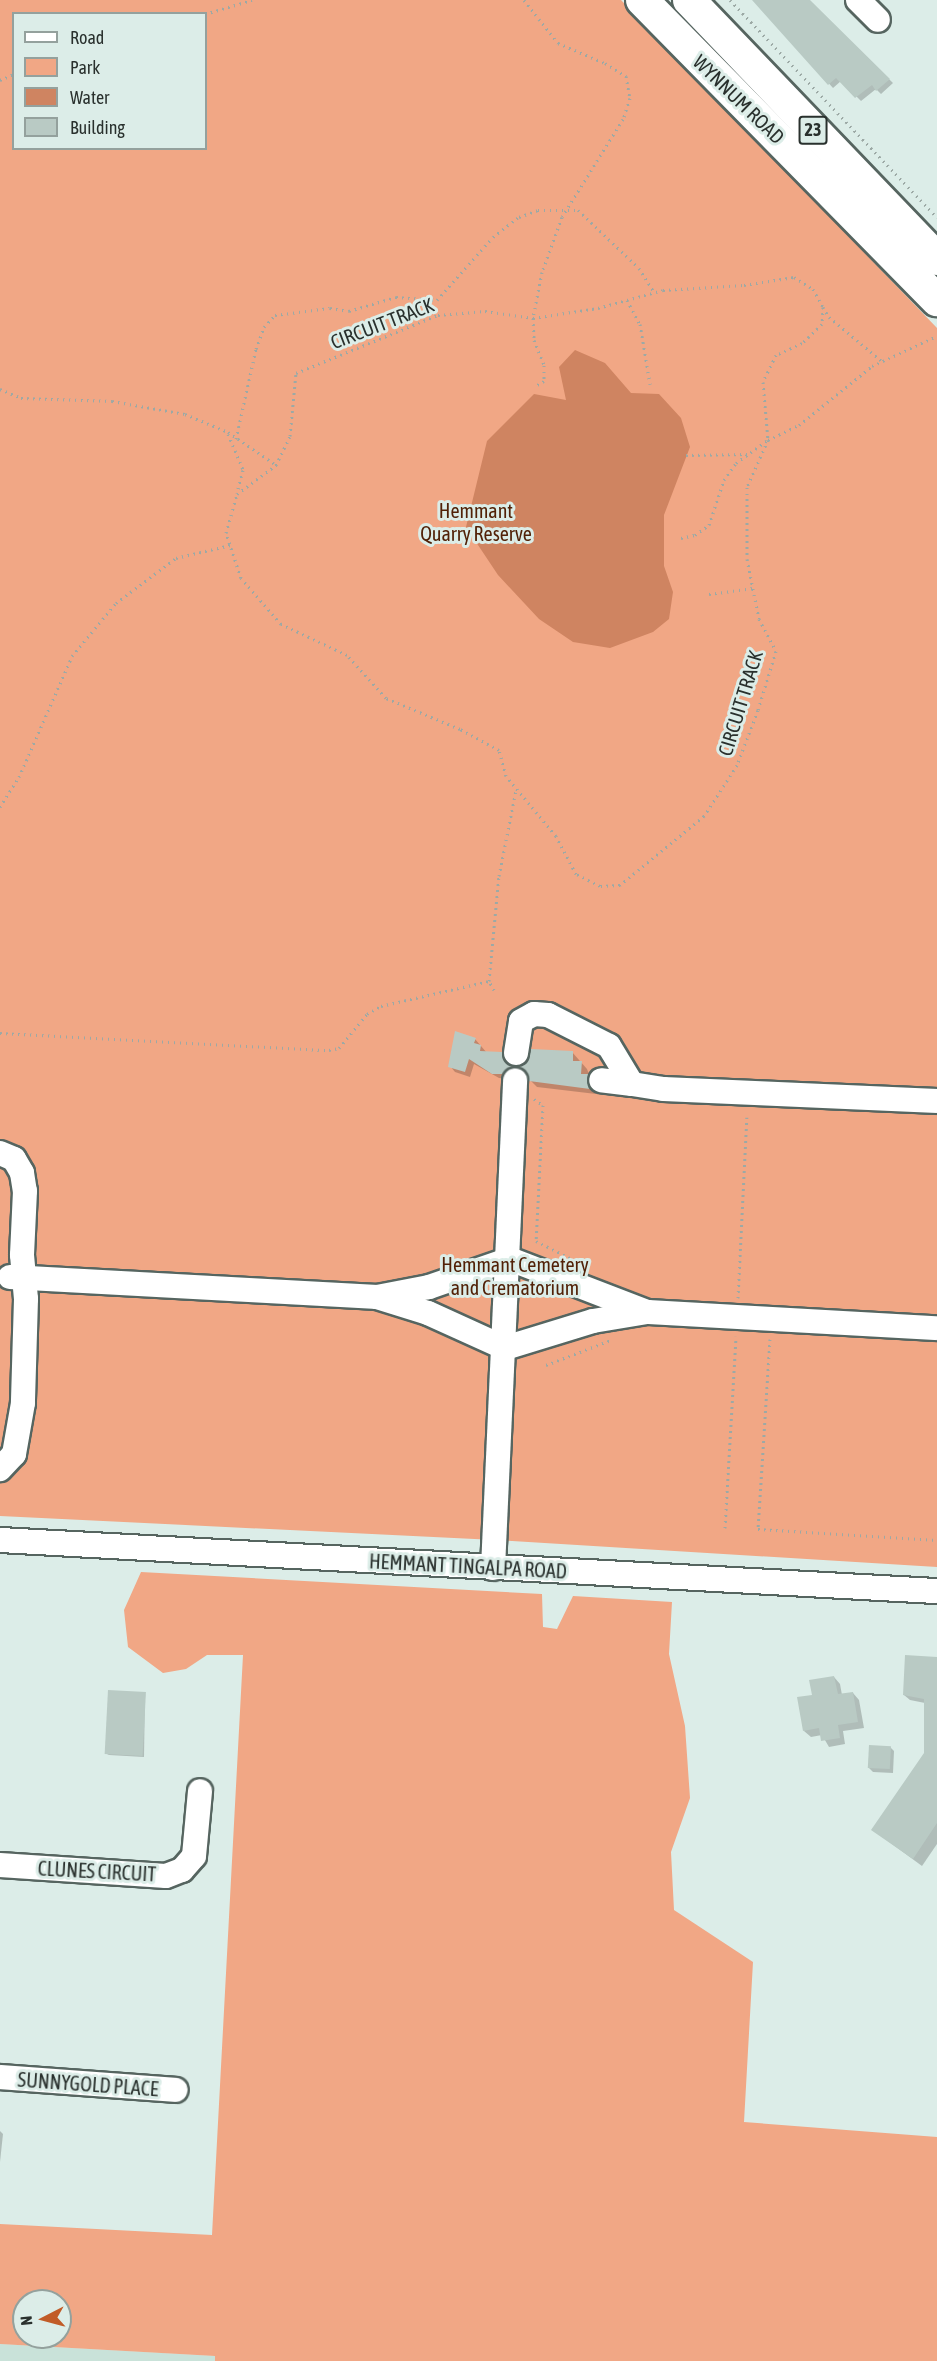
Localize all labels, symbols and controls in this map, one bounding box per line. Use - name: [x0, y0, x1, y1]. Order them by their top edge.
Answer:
- legend: [12, 12, 207, 150]
- text: Road: [70, 27, 104, 48]
- street label: WYNNUM ROAD: [688, 50, 790, 148]
- text: Park: [70, 57, 100, 78]
- text: Water: [70, 87, 109, 108]
- road number: 23: [798, 115, 828, 145]
- text: Building: [70, 117, 125, 138]
- street label: CIRCUIT TRACK: [327, 292, 437, 354]
- park label: Hemmant Quarry Reserve: [420, 499, 532, 546]
- street label: CIRCUIT TRACK: [713, 648, 767, 758]
- park label: Hemmant Cemetery and Crematorium: [441, 1252, 589, 1299]
- street label: HEMMANT TINGALPA ROAD: [369, 1549, 567, 1583]
- street label: CLUNES CIRCUIT: [37, 1856, 157, 1886]
- street label: SUNNYGOLD PLACE: [17, 2067, 159, 2101]
- north arrow: [12, 2289, 72, 2349]
- text: N: [17, 2315, 36, 2326]

